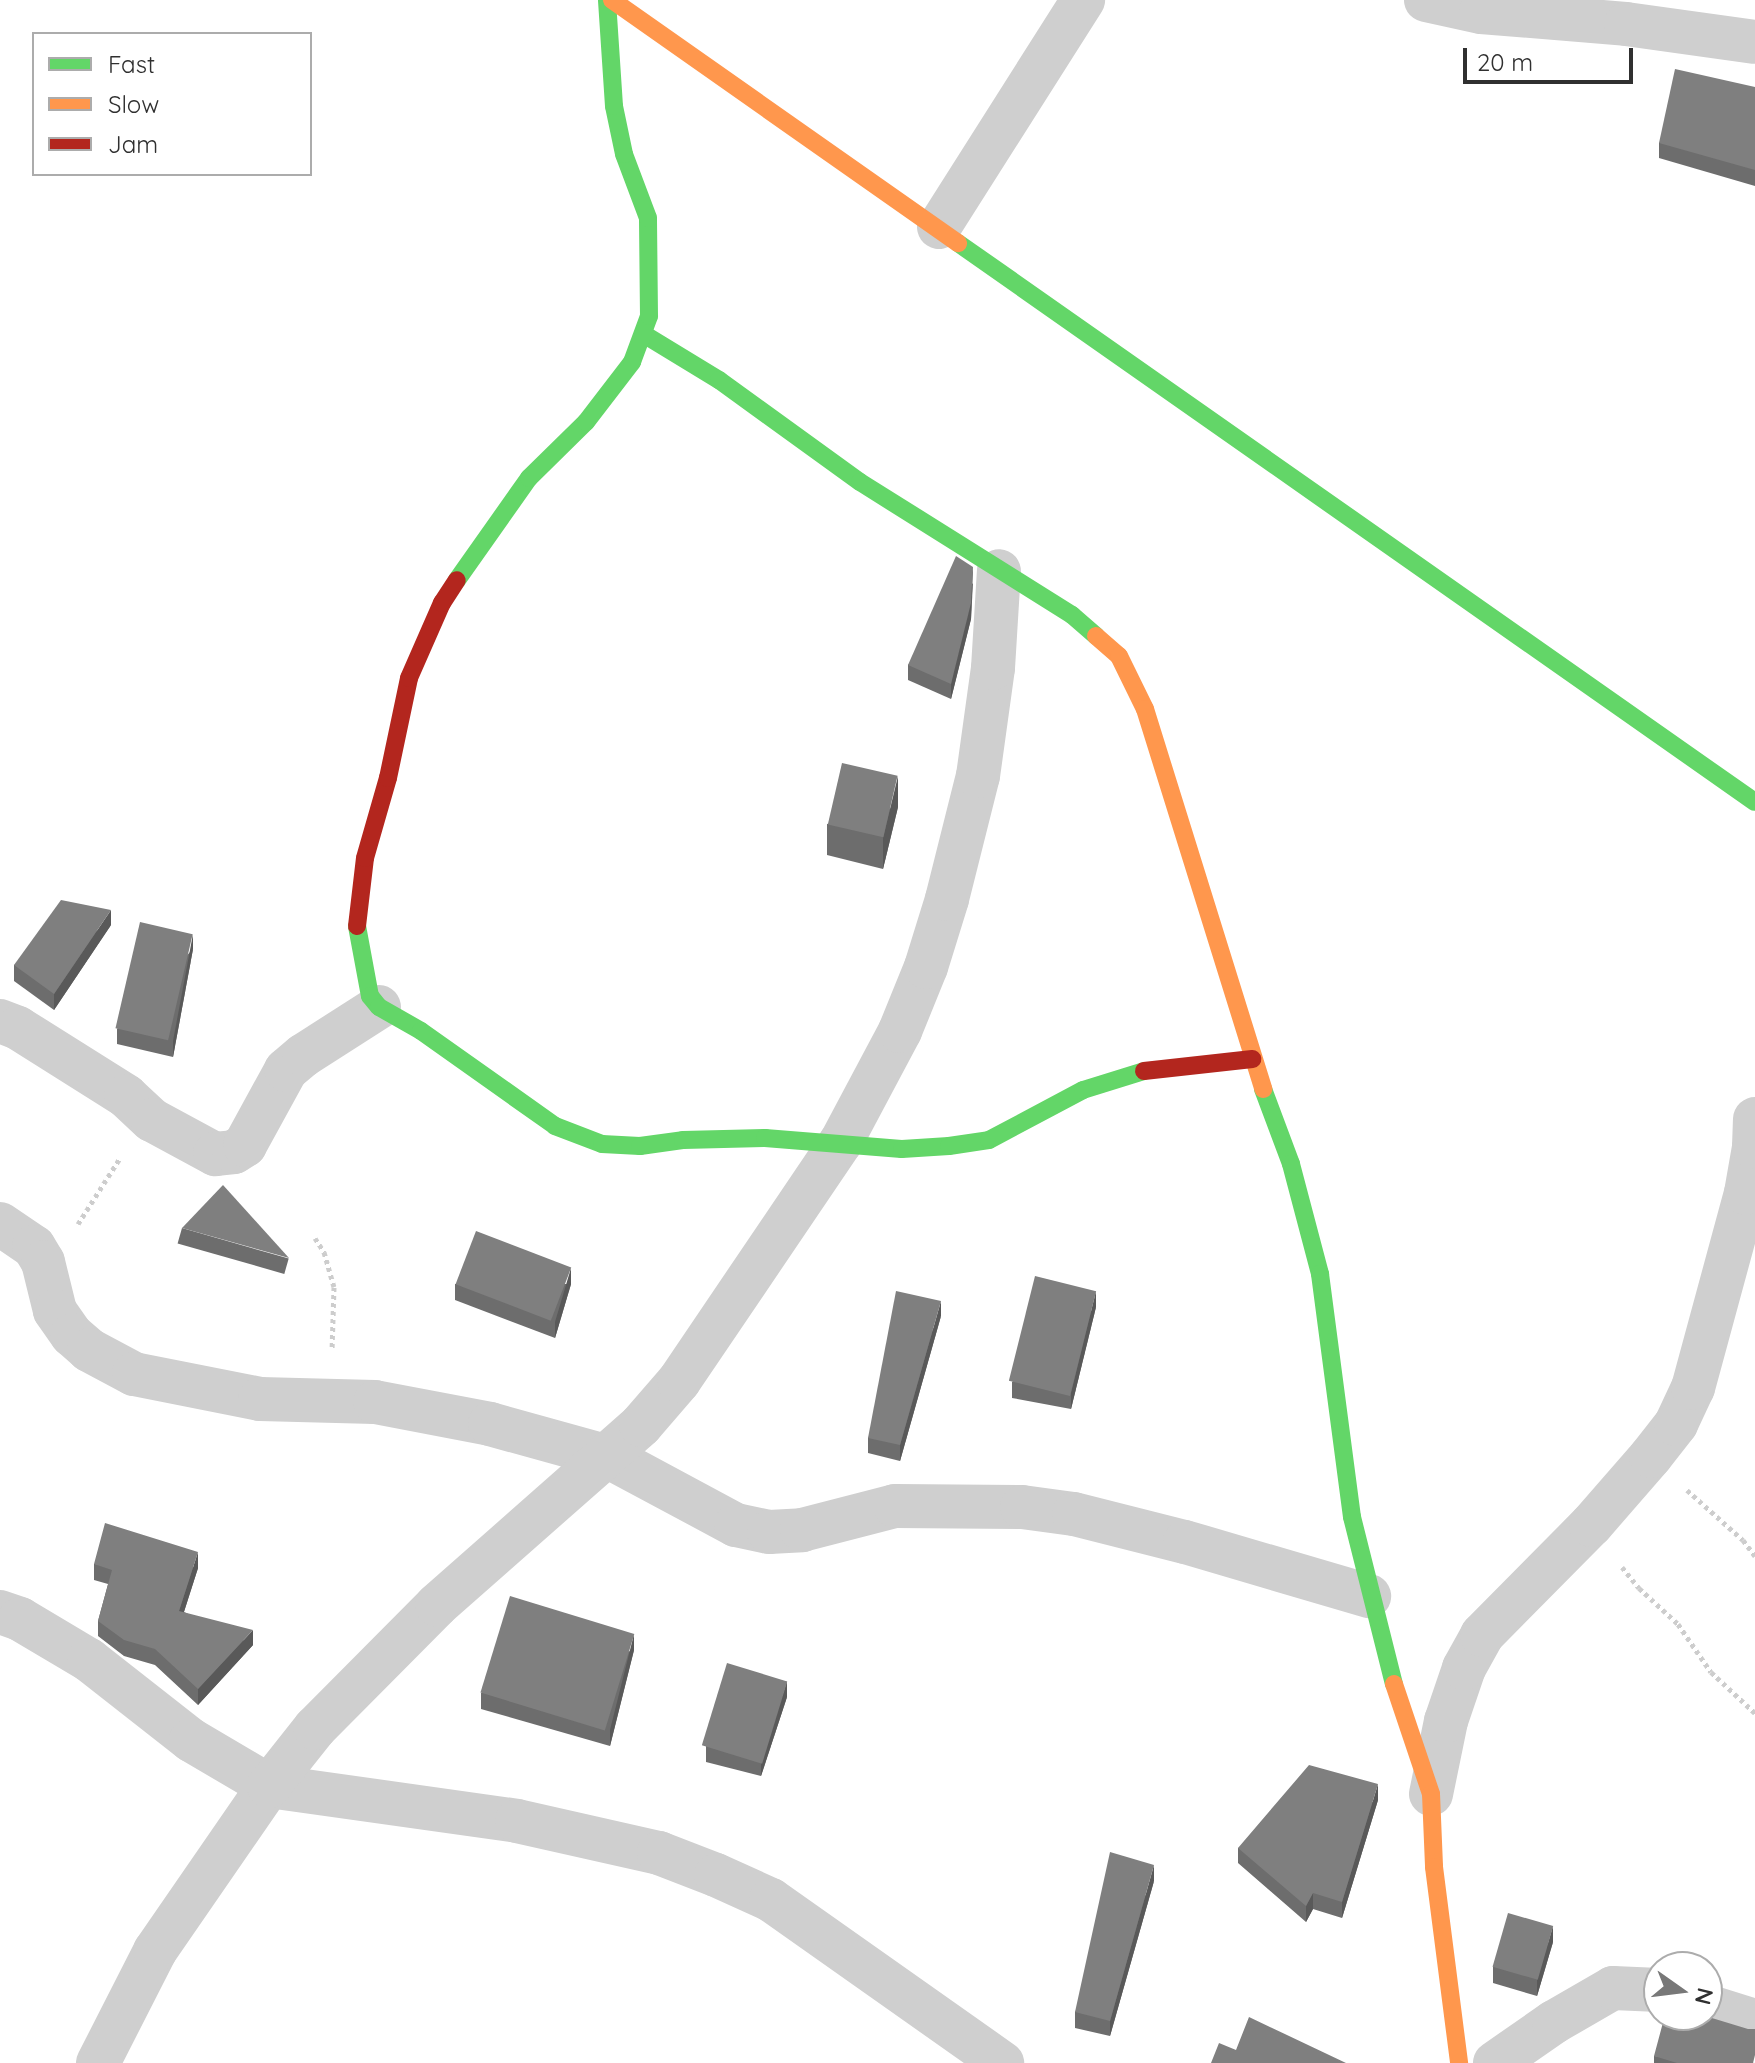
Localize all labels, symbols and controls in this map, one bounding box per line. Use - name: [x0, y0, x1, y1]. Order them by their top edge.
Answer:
- legend: [32, 32, 312, 176]
- scale bar: [1467, 32, 1637, 82]
- text: 20 m: [1477, 47, 1533, 77]
- text: Fast: [108, 49, 155, 79]
- text: Slow: [108, 89, 159, 119]
- text: Jam: [108, 129, 158, 159]
- north arrow: [1643, 1951, 1723, 2031]
- text: N: [1689, 1985, 1720, 2008]

